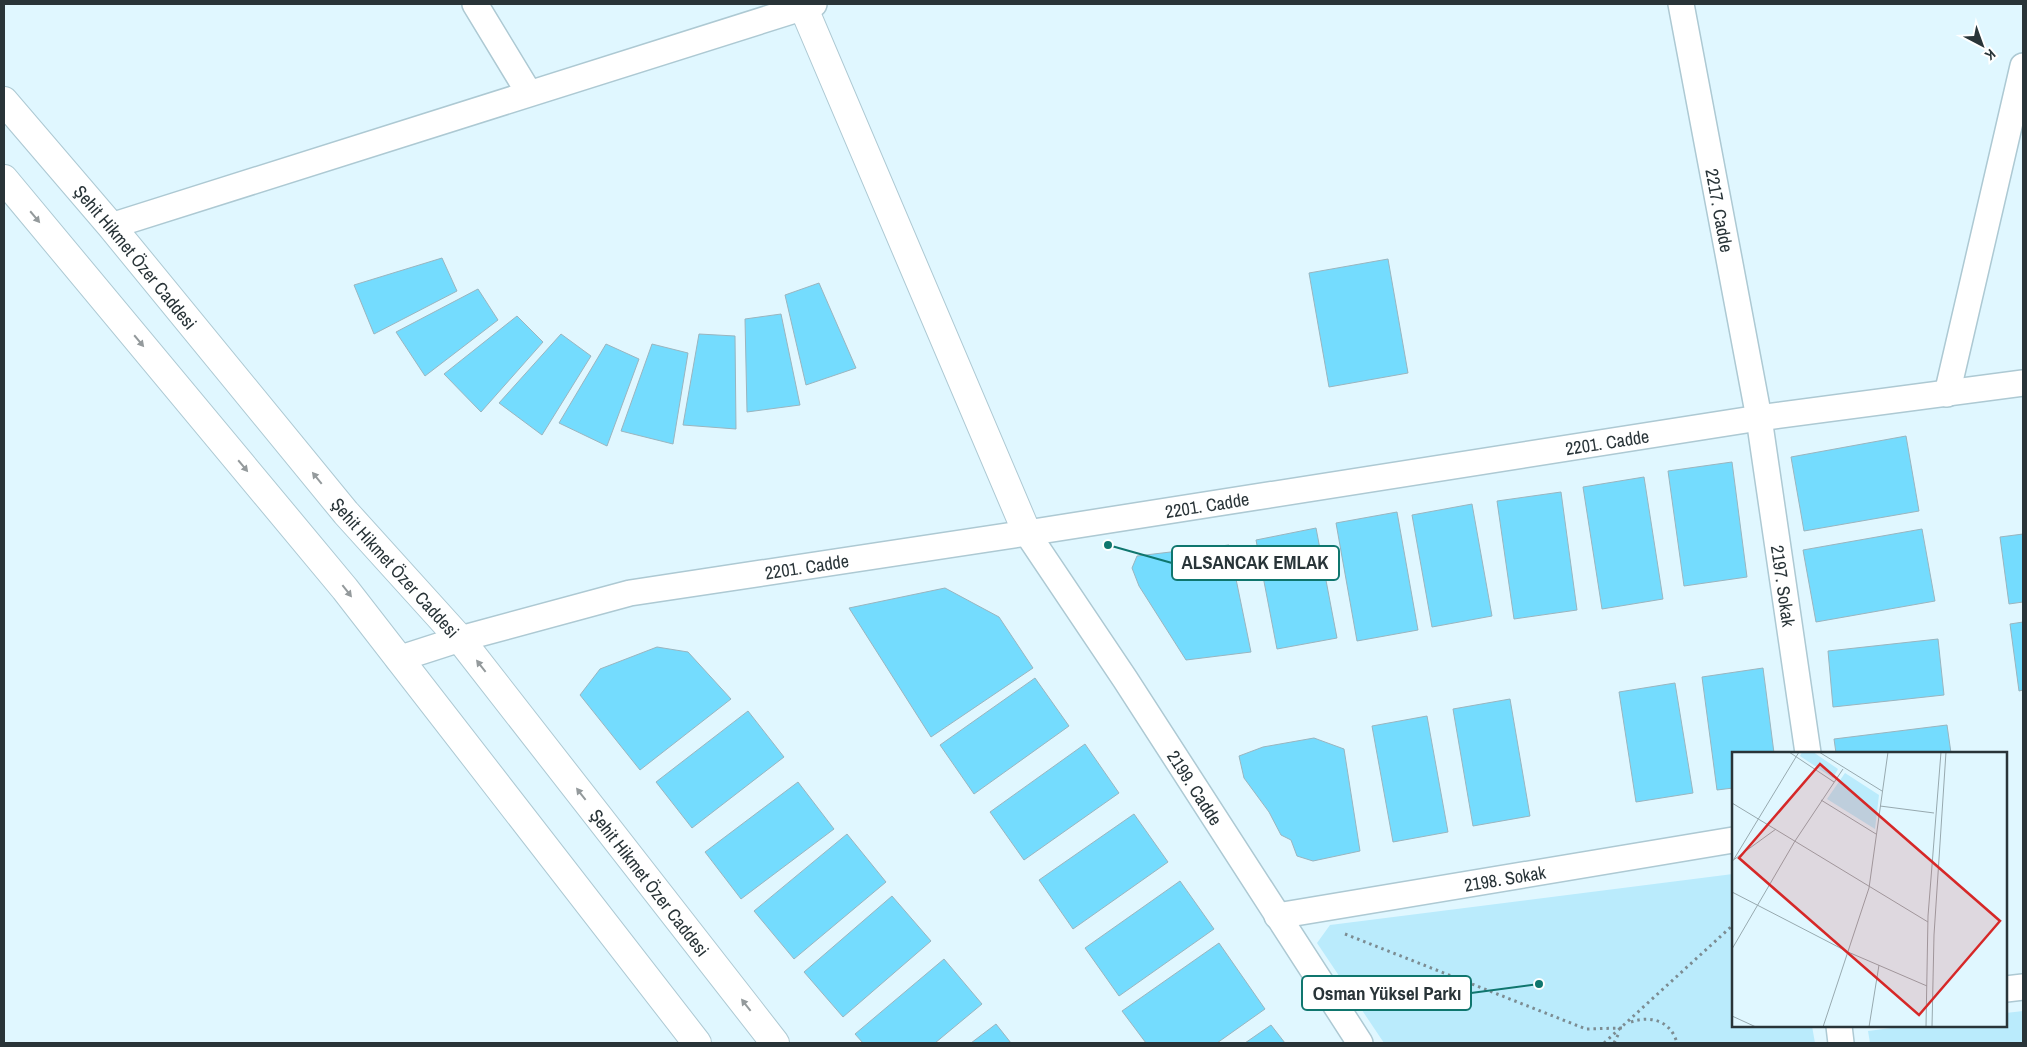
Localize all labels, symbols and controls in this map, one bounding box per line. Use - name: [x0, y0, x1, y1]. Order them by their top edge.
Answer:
- north arrow: [1957, 20, 2007, 70]
- text: K: [1981, 45, 2000, 65]
- street label: 2217. Cadde: [1700, 166, 1740, 254]
- street label: Şehit Hikmet Özer Caddesi: [68, 179, 203, 334]
- one-way arrow: [29, 210, 41, 222]
- one-way arrow: [133, 335, 145, 347]
- street label: 2201. Cadde: [1563, 423, 1651, 461]
- one-way arrow: [237, 460, 249, 472]
- one-way arrow: [311, 471, 322, 484]
- street label: 2201. Cadde: [1163, 486, 1251, 524]
- street label: Şehit Hikmet Özer Caddesi: [326, 492, 465, 643]
- street label: 2197. Sokak: [1765, 543, 1802, 629]
- callout: ALSANCAK EMLAK: [1172, 546, 1339, 580]
- street label: 2201. Cadde: [763, 548, 850, 585]
- text: ALSANCAK EMLAK: [1181, 549, 1329, 575]
- one-way arrow: [341, 584, 352, 597]
- one-way arrow: [476, 659, 487, 672]
- street label: 2199. Cadde: [1162, 745, 1229, 830]
- inset map: [1732, 752, 2007, 1027]
- one-way arrow: [576, 788, 587, 801]
- street label: Şehit Hikmet Özer Caddesi: [584, 803, 715, 961]
- street label: 2198. Sokak: [1462, 859, 1548, 897]
- callout: Osman Yüksel Parkı: [1302, 976, 1471, 1010]
- text: Osman Yüksel Parkı: [1313, 980, 1461, 1006]
- one-way arrow: [740, 999, 751, 1012]

